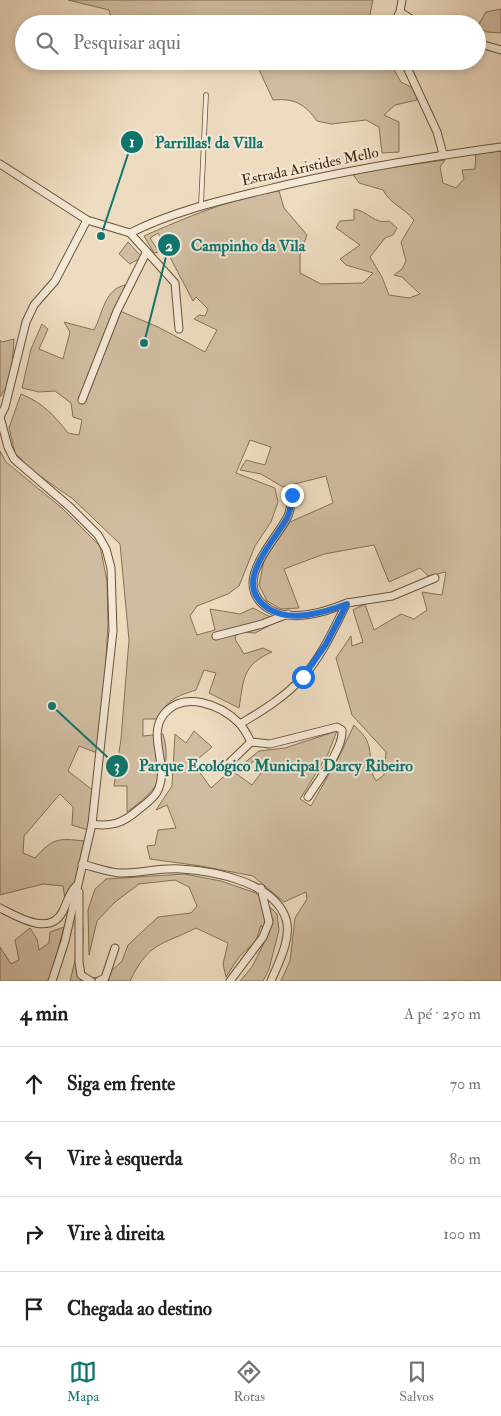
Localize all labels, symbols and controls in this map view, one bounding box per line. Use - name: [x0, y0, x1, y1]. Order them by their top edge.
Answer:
- search box: [15, 15, 486, 70]
- icon: search: [33, 29, 61, 57]
- text: Pesquisar aqui: [73, 31, 181, 55]
- callout: Parrillas! da Villa: [120, 127, 273, 158]
- text: 1: [129, 133, 135, 152]
- text: Parrillas! da Villa: [155, 133, 263, 153]
- street label: Estrada Aristides Mello: [240, 143, 380, 190]
- callout: Campinho da Vila: [156, 230, 316, 261]
- text: Campinho da Vila: [191, 236, 306, 257]
- text: 2: [165, 237, 173, 256]
- route end: [281, 484, 304, 507]
- route start: [292, 666, 315, 689]
- callout: Parque Ecológico Municipal Darcy Ribeiro: [104, 750, 423, 781]
- text: Parque Ecológico Municipal Darcy Ribeiro: [139, 756, 413, 777]
- text: 3: [114, 757, 120, 776]
- text: 4 min: [20, 1000, 68, 1027]
- text: A pé · 250 m: [404, 1004, 481, 1024]
- icon: ahead: [20, 1070, 48, 1098]
- text: Siga em frente: [67, 1072, 175, 1096]
- text: 70 m: [450, 1074, 481, 1094]
- icon: left: [20, 1145, 48, 1173]
- text: Vire à esquerda: [67, 1147, 182, 1171]
- text: 80 m: [450, 1149, 481, 1169]
- icon: right: [20, 1220, 48, 1248]
- text: Vire à direita: [67, 1222, 164, 1246]
- text: 100 m: [443, 1224, 481, 1244]
- icon: arrive: [20, 1295, 48, 1323]
- text: Chegada ao destino: [67, 1297, 212, 1321]
- tab: Mapa: [67, 1358, 99, 1405]
- tab: Rotas: [233, 1358, 265, 1405]
- tab: Salvos: [399, 1358, 434, 1405]

